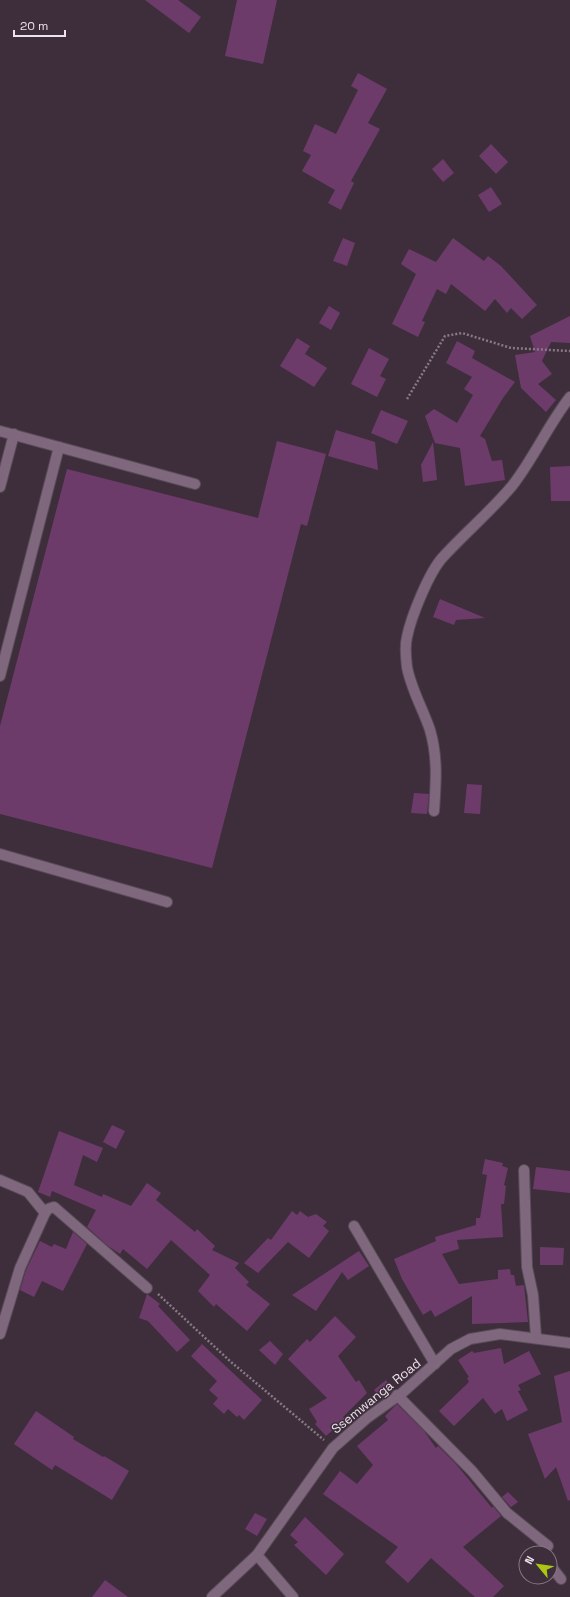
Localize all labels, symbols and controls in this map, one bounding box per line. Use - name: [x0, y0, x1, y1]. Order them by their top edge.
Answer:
- scale bar: [14, 12, 65, 38]
- text: 20 m: [20, 18, 48, 34]
- street label: Ssemwanga Road: [328, 1355, 424, 1437]
- north arrow: [518, 1545, 558, 1585]
- text: N: [521, 1554, 537, 1567]

